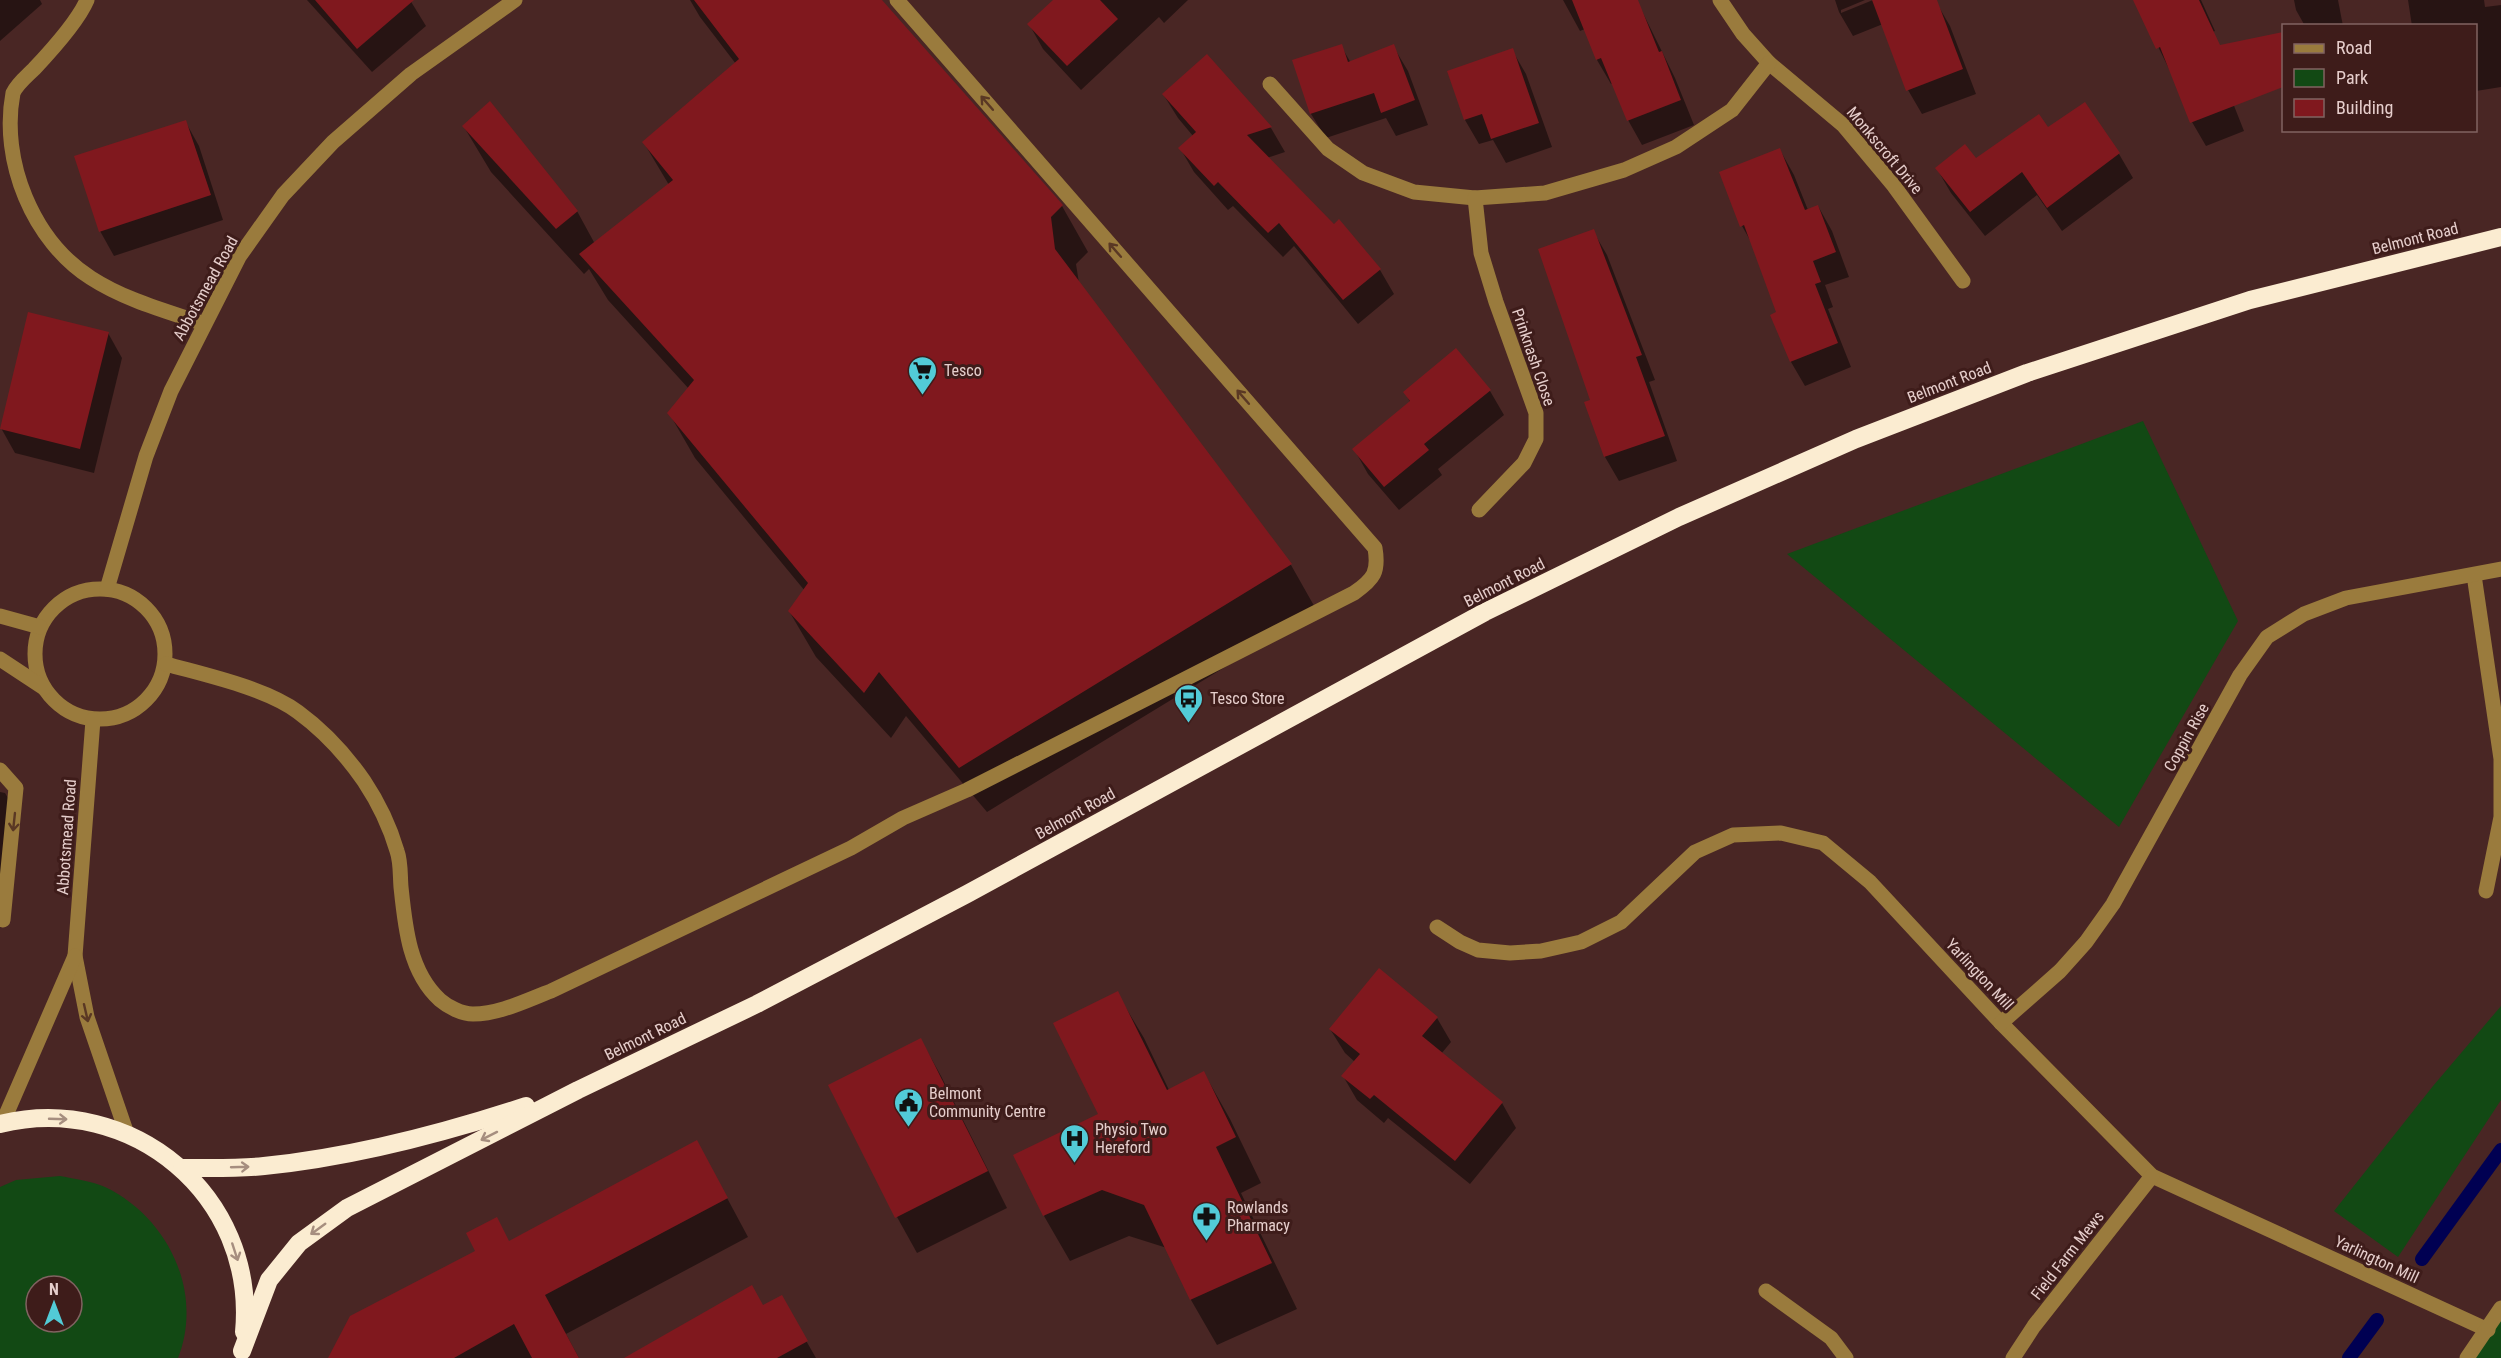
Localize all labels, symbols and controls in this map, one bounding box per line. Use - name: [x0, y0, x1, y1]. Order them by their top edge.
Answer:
- legend: [2282, 24, 2477, 132]
- text: Road: [2336, 37, 2372, 58]
- text: Park: [2336, 67, 2368, 88]
- one-way arrow: [980, 95, 993, 111]
- text: Building: [2336, 97, 2393, 118]
- street label: Monkscroft Drive: [1843, 103, 1927, 198]
- street label: Belmont Road: [2370, 219, 2460, 258]
- street label: Abbotsmead Road: [169, 233, 242, 344]
- one-way arrow: [1108, 242, 1121, 258]
- street label: Prinknash Close: [1508, 306, 1559, 409]
- supermarket icon: Tesco: [907, 354, 939, 396]
- street label: Belmont Road: [1905, 358, 1994, 407]
- place label: Tesco: [944, 361, 982, 380]
- one-way arrow: [1236, 389, 1249, 405]
- street label: Belmont Road: [1461, 554, 1548, 611]
- bus stop icon: Tesco Store: [1173, 682, 1205, 724]
- place label: Tesco Store: [1210, 689, 1285, 708]
- street label: Coppin Rise: [2160, 700, 2213, 775]
- street label: Abbotsmead Road: [53, 779, 80, 896]
- street label: Belmont Road: [1032, 784, 1118, 843]
- one-way arrow: [8, 812, 19, 832]
- street label: Yarlington Mill: [1942, 935, 2017, 1014]
- one-way arrow: [81, 1004, 93, 1023]
- street label: Belmont Road: [601, 1009, 689, 1064]
- place label: Belmont Community Centre: [929, 1084, 1046, 1121]
- public building icon: Belmont Community Centre: [892, 1086, 924, 1128]
- one-way arrow: [47, 1113, 67, 1124]
- place label: Physio Two Hereford: [1095, 1120, 1167, 1157]
- hospital icon: Physio Two Hereford: [1058, 1122, 1090, 1164]
- one-way arrow: [480, 1131, 498, 1142]
- one-way arrow: [230, 1161, 250, 1173]
- place label: Rowlands Pharmacy: [1227, 1198, 1290, 1235]
- pharmacy icon: Rowlands Pharmacy: [1190, 1200, 1222, 1242]
- street label: Field Farm Mews: [2027, 1207, 2108, 1303]
- one-way arrow: [310, 1223, 326, 1235]
- street label: Yarlington Mill: [2332, 1232, 2422, 1287]
- one-way arrow: [230, 1242, 241, 1261]
- north arrow: [24, 1274, 84, 1334]
- text: N: [49, 1280, 59, 1299]

